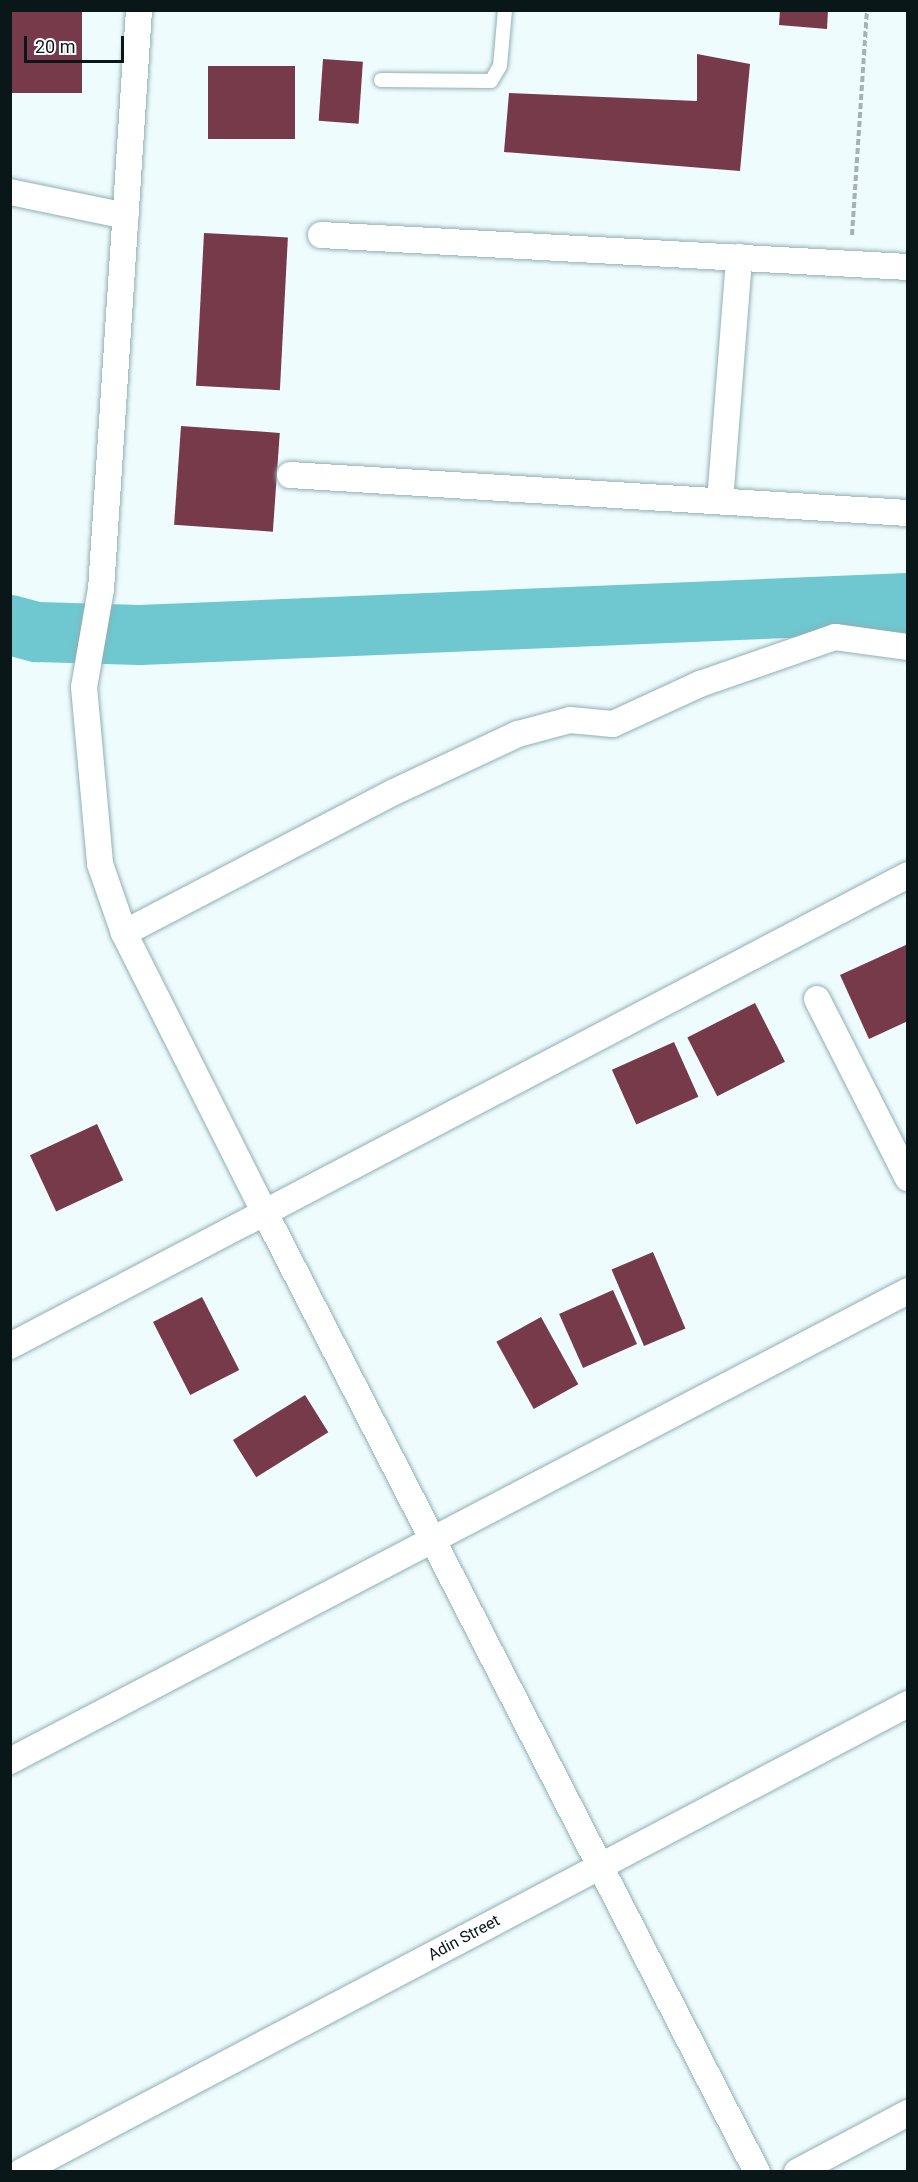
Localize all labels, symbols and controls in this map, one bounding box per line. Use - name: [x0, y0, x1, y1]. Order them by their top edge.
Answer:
- scale bar: [27, 24, 128, 62]
- text: 20 m: [35, 36, 75, 57]
- street label: Adin Street: [425, 1911, 503, 1965]

